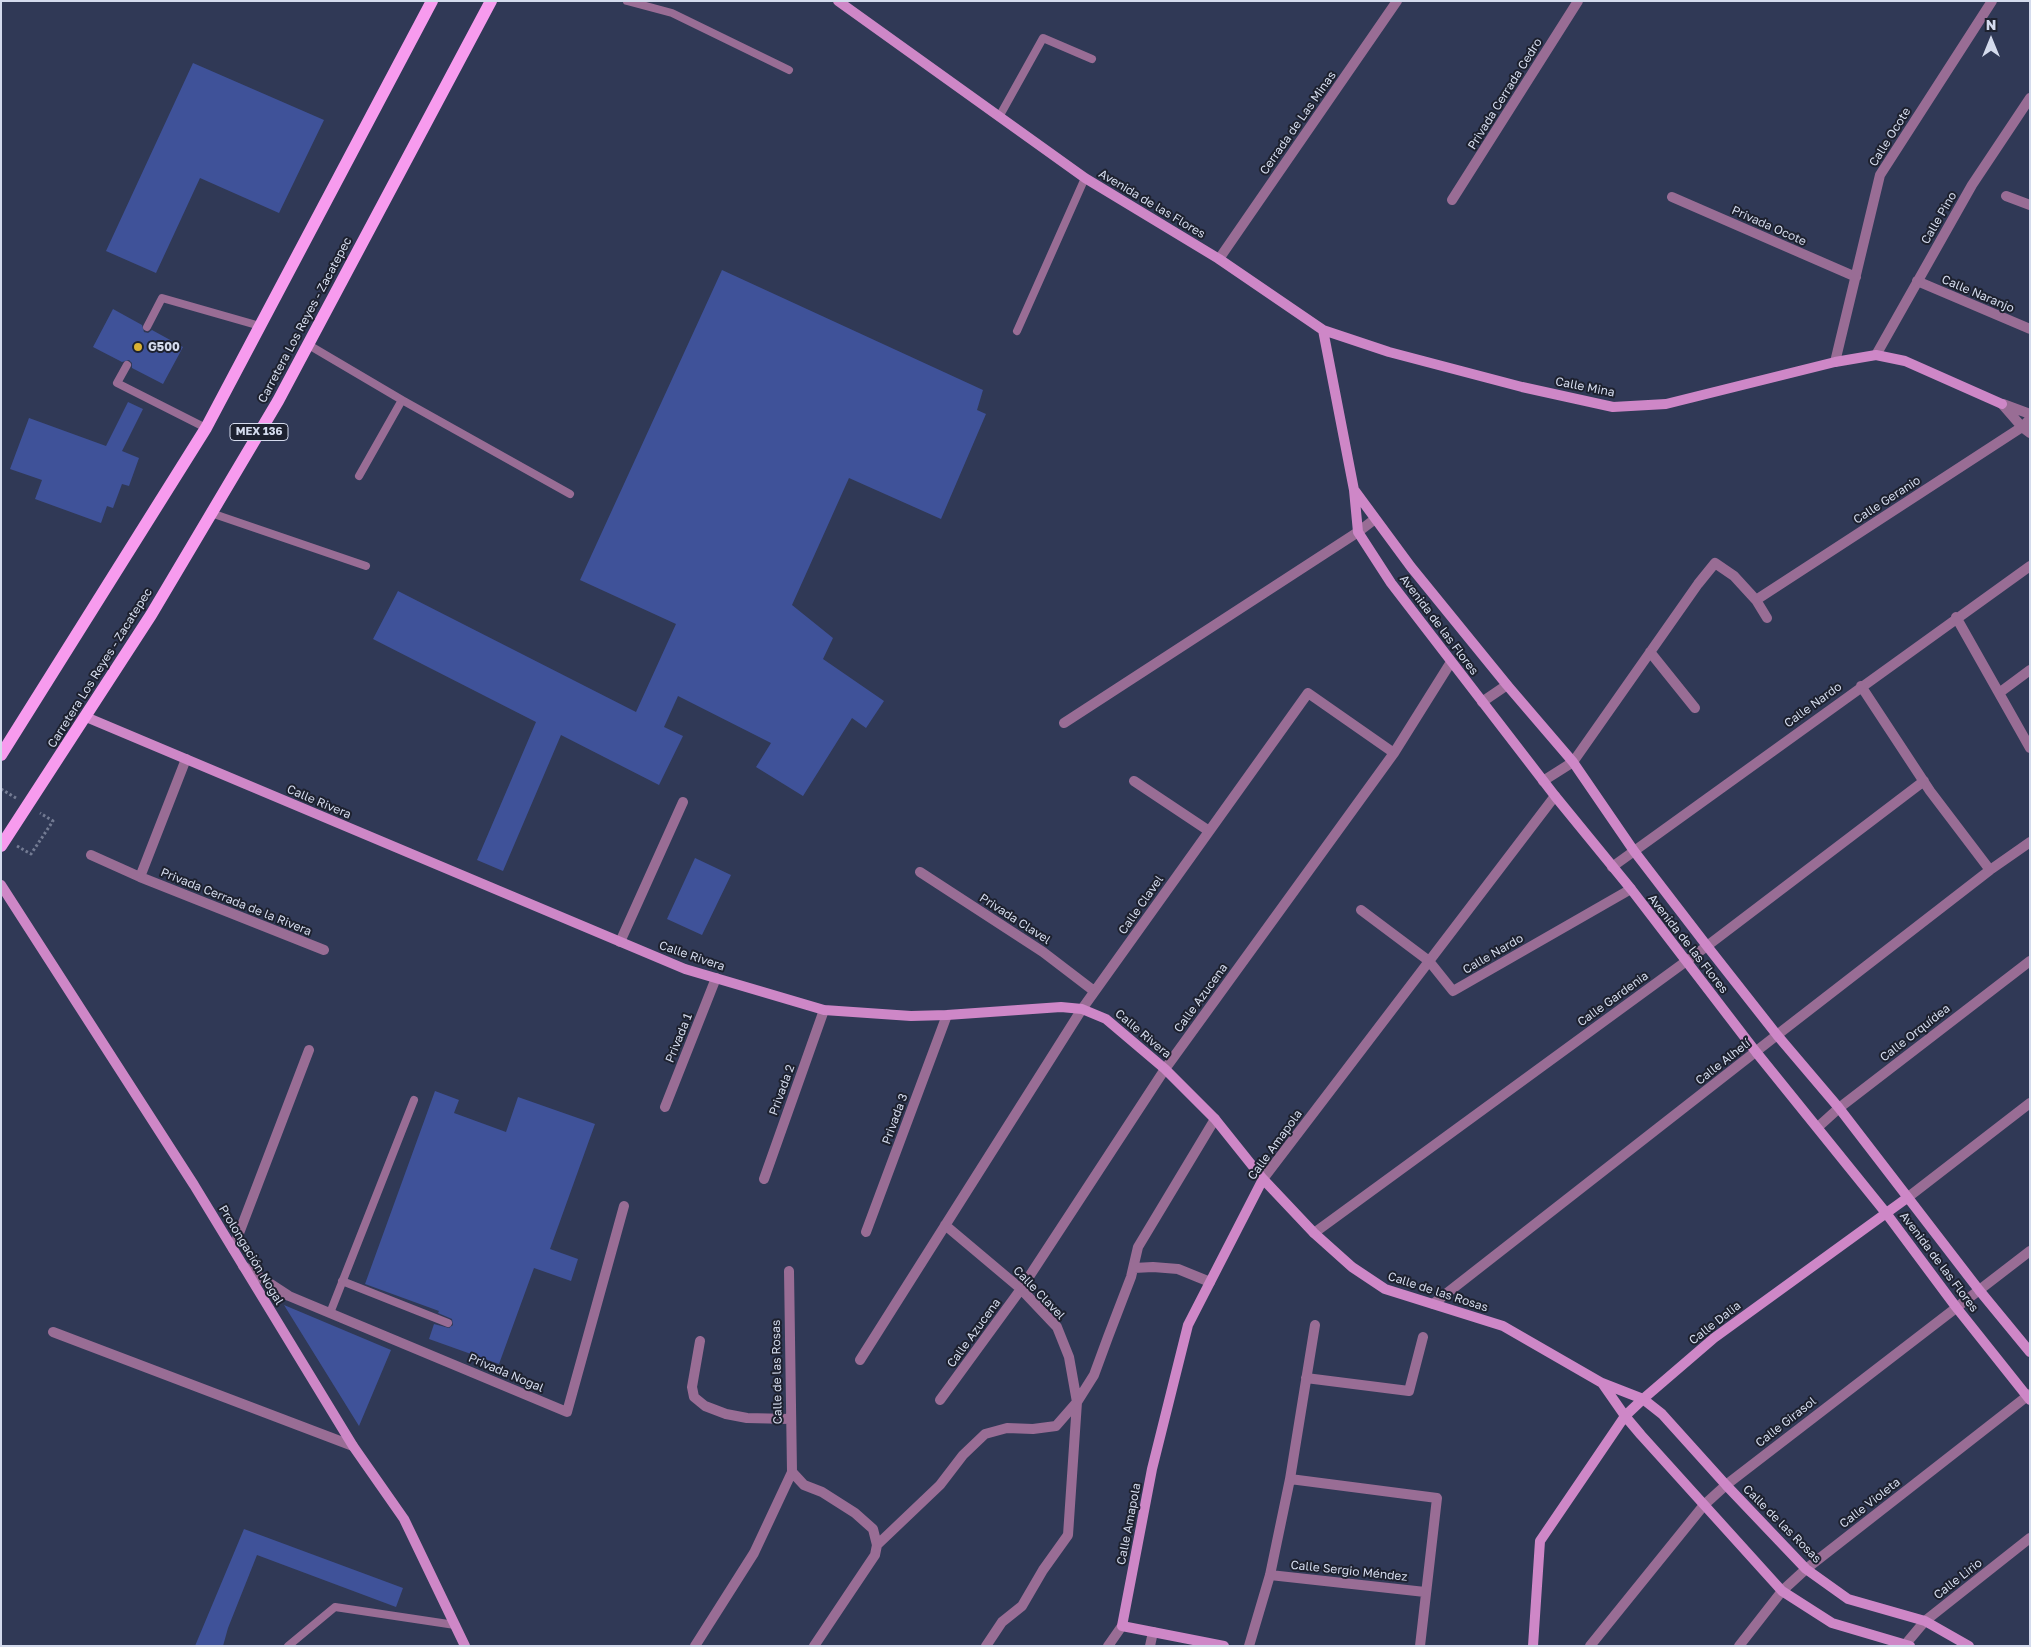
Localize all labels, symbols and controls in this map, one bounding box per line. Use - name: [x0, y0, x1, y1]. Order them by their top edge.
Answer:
- north arrow: [1966, 15, 2016, 65]
- text: N: [1986, 16, 1996, 33]
- street label: Privada Cerrada Cedro: [1465, 36, 1545, 152]
- street label: Cerrada de Las Minas: [1257, 69, 1339, 177]
- street label: Calle Ocote: [1866, 105, 1914, 169]
- street label: Avenida de las Flores: [1096, 166, 1208, 242]
- street label: Calle Pino: [1918, 189, 1960, 247]
- street label: Privada Ocote: [1729, 203, 1809, 249]
- street label: Carretera Los Reyes - Zacatepec: [255, 235, 355, 405]
- street label: Calle Naranjo: [1940, 272, 2016, 316]
- place label: G500: [148, 340, 180, 354]
- marker: G500: [132, 341, 144, 353]
- street label: Calle Mina: [1554, 374, 1616, 400]
- road number: MEX 136: [230, 424, 288, 441]
- street label: Calle Geranio: [1851, 473, 1923, 527]
- street label: Avenida de las Flores: [1397, 572, 1481, 678]
- street label: Carretera Los Reyes - Zacatepec: [45, 586, 155, 750]
- street label: Calle Nardo: [1781, 679, 1845, 731]
- street label: Calle Rivera: [285, 782, 353, 822]
- street label: Privada Cerrada de la Rivera: [158, 865, 314, 939]
- street label: Calle Clavel: [1116, 873, 1166, 937]
- street label: Privada Clavel: [977, 891, 1053, 947]
- street label: Avenida de las Flores: [1645, 892, 1731, 996]
- street label: Calle Nardo: [1460, 931, 1526, 977]
- street label: Calle Rivera: [657, 938, 727, 974]
- street label: Calle Azucena: [1171, 961, 1231, 1035]
- street label: Calle Gardenia: [1575, 968, 1651, 1030]
- street label: Calle Orquídea: [1877, 1001, 1953, 1065]
- street label: Calle Rivera: [1112, 1006, 1174, 1062]
- street label: Privada 1: [663, 1011, 695, 1065]
- street label: Calle Alhelí: [1693, 1036, 1753, 1088]
- street label: Privada 2: [766, 1063, 798, 1117]
- street label: Privada 3: [879, 1092, 911, 1146]
- street label: Calle Amapola: [1245, 1107, 1305, 1183]
- street label: Prolongación Nogal: [216, 1203, 286, 1307]
- street label: Avenida de las Flores: [1897, 1209, 1981, 1315]
- street label: Calle Clavel: [1010, 1263, 1068, 1323]
- street label: Calle de las Rosas: [1386, 1269, 1490, 1315]
- street label: Calle Azucena: [944, 1296, 1004, 1370]
- street label: Calle Dalia: [1686, 1298, 1744, 1348]
- street label: Calle de las Rosas: [769, 1320, 785, 1424]
- street label: Privada Nogal: [466, 1351, 546, 1395]
- street label: Calle Girasol: [1753, 1394, 1819, 1450]
- street label: Calle Violeta: [1837, 1475, 1903, 1531]
- street label: Calle Amapola: [1114, 1482, 1144, 1566]
- street label: Calle de las Rosas: [1740, 1482, 1824, 1566]
- street label: Calle Lirio: [1931, 1556, 1985, 1602]
- street label: Calle Sergio Méndez: [1290, 1558, 1408, 1584]

